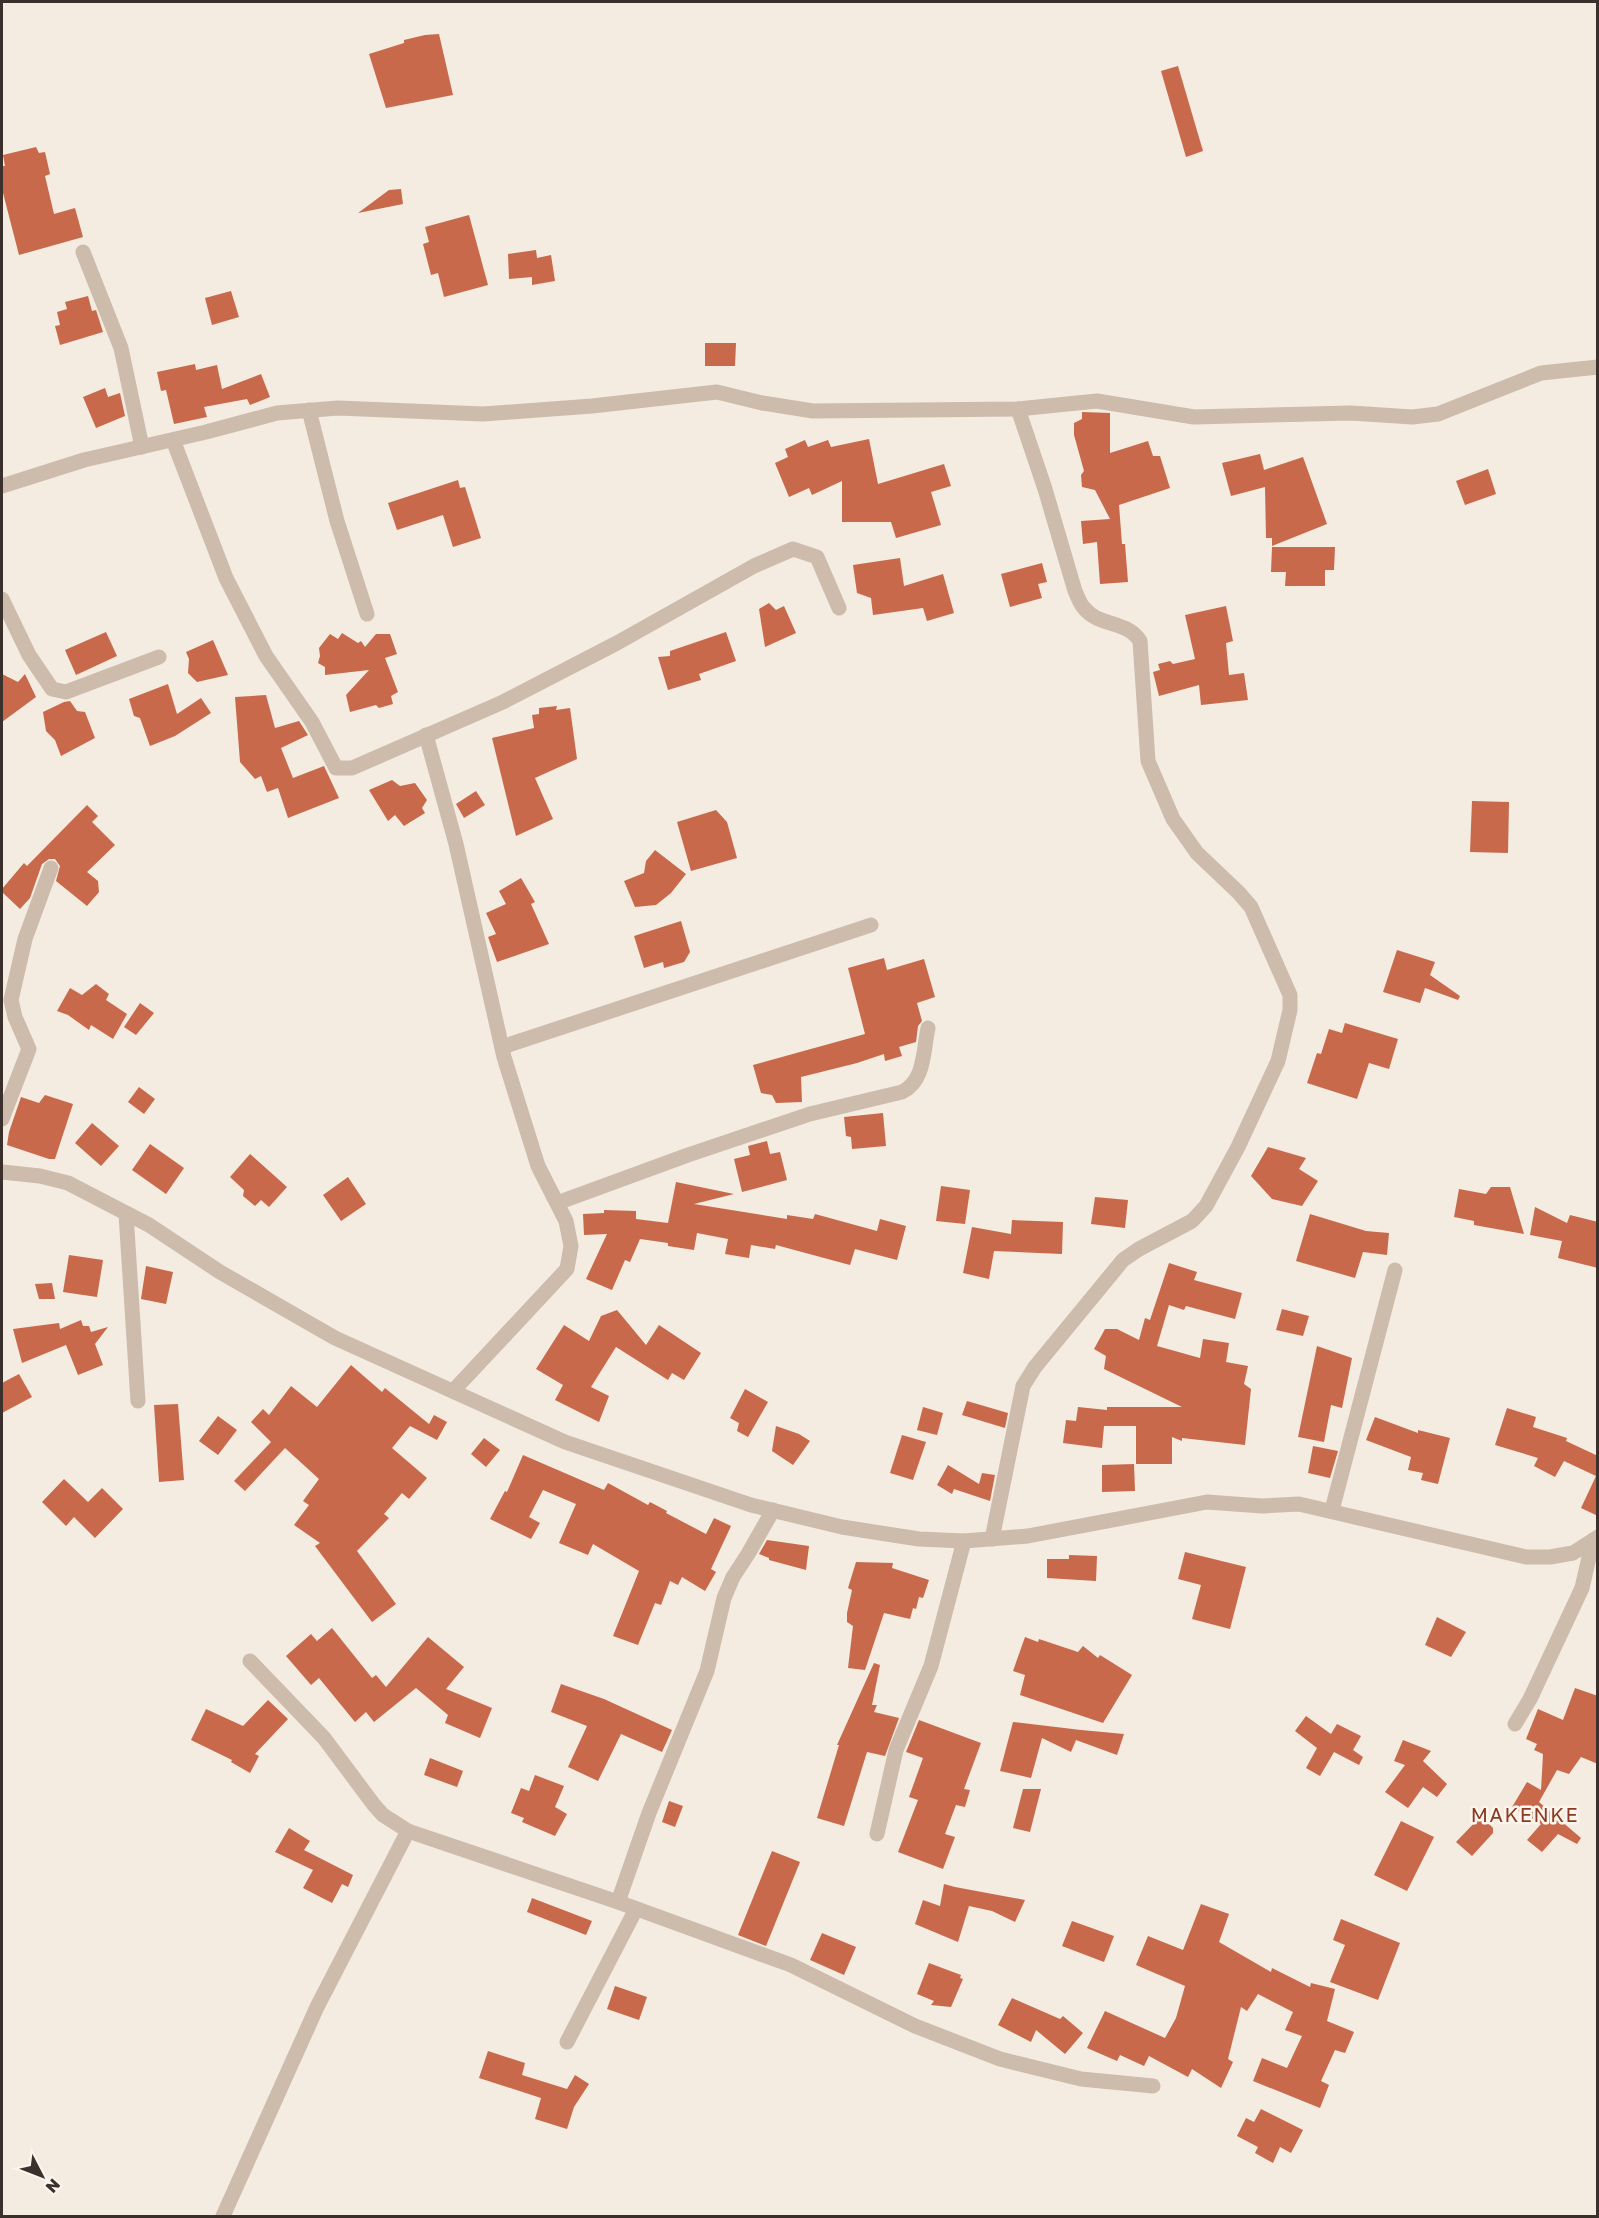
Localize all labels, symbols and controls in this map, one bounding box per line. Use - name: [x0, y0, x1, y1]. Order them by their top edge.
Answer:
- district label: MAKENKE: [1471, 1802, 1579, 1826]
- north arrow: [12, 2146, 72, 2206]
- text: N: [42, 2175, 65, 2197]

